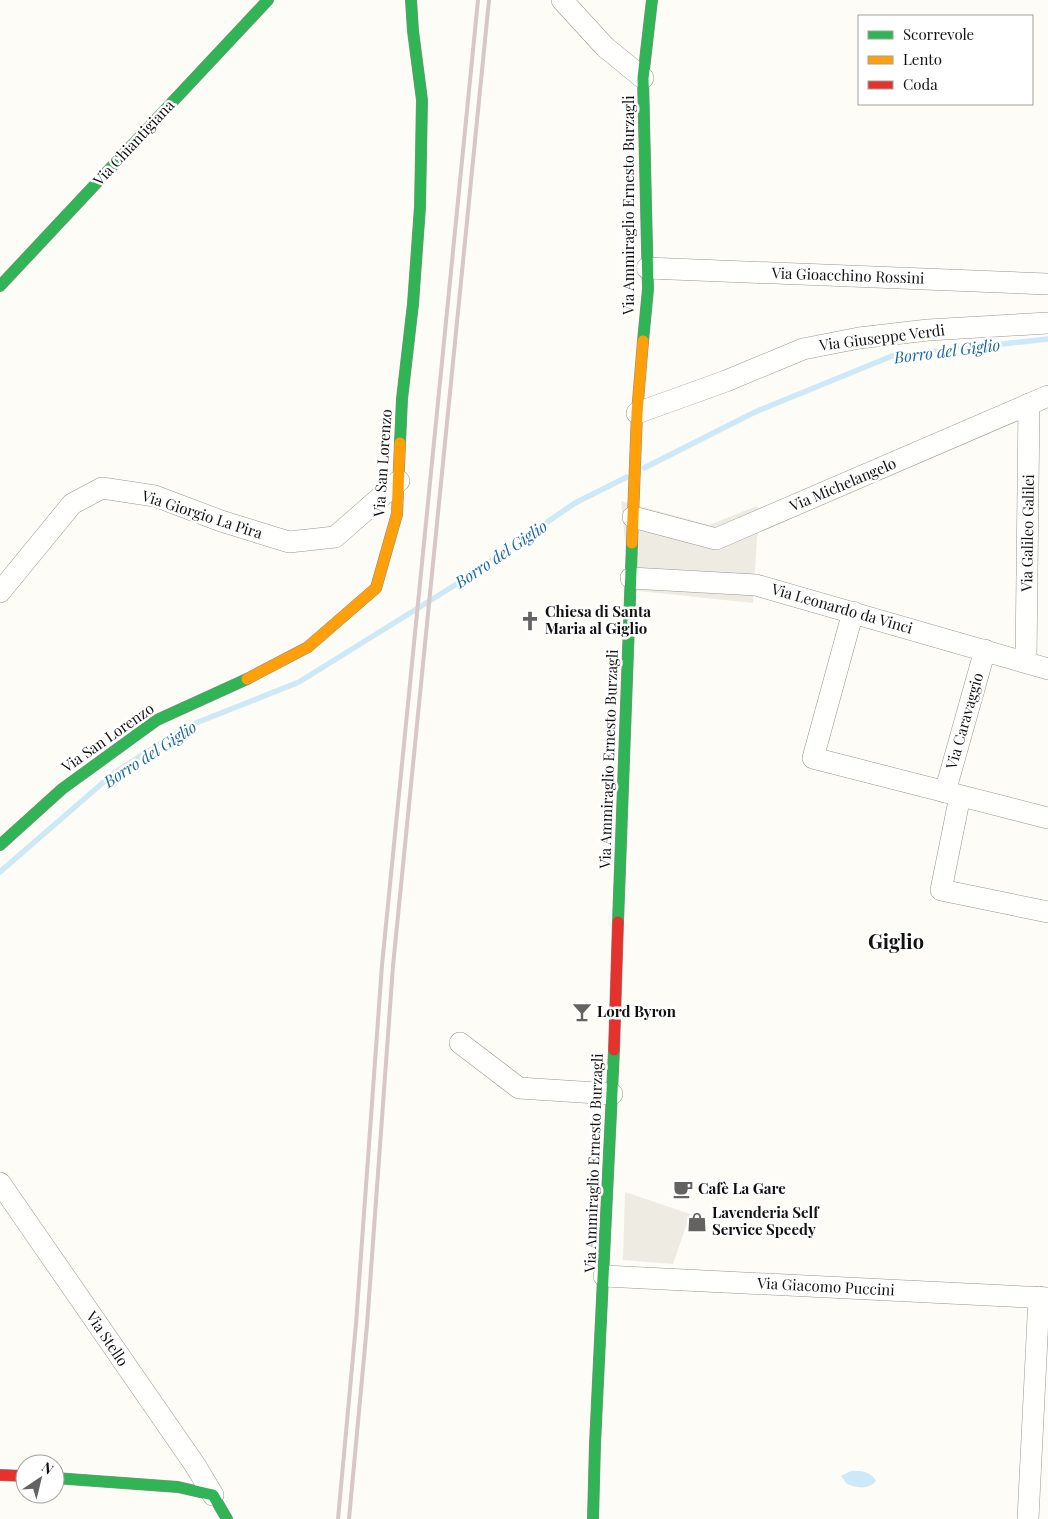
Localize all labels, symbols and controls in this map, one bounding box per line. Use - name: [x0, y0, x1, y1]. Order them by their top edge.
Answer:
- legend: [858, 15, 1033, 105]
- text: Scorrevole: [903, 24, 974, 44]
- text: Lento: [903, 49, 942, 69]
- text: Coda: [903, 74, 938, 94]
- street label: Via Chiantigiana: [88, 95, 179, 190]
- street label: Via Ammiraglio Ernesto Burzagli: [618, 95, 638, 316]
- street label: Via Gioacchino Rossini: [770, 262, 925, 288]
- street label: Via Giuseppe Verdi: [817, 319, 946, 355]
- water label: Borro del Giglio: [892, 334, 1001, 368]
- street label: Via San Lorenzo: [368, 408, 396, 519]
- street label: Via Michelangelo: [785, 453, 899, 516]
- street label: Via Galileo Galilei: [1016, 473, 1038, 593]
- street label: Via Giorgio La Pira: [138, 485, 266, 543]
- water label: Borro del Giglio: [450, 515, 551, 593]
- street label: Via Leonardo da Vinci: [768, 578, 916, 638]
- place label: Chiesa di Santa Maria al Giglio: [545, 601, 651, 638]
- church icon: Chiesa di Santa Maria al Giglio: [519, 610, 541, 632]
- street label: Via Ammiraglio Ernesto Burzagli: [594, 648, 622, 870]
- street label: Via Caravaggio: [940, 670, 987, 772]
- street label: Via San Lorenzo: [57, 698, 157, 777]
- water label: Borro del Giglio: [98, 716, 200, 792]
- district label: Giglio: [868, 927, 924, 954]
- bar icon: Lord Byron: [571, 1001, 593, 1023]
- place label: Lord Byron: [597, 1001, 677, 1021]
- street label: Via Ammiraglio Ernesto Burzagli: [579, 1052, 607, 1274]
- cafe icon: Cafè La Gare: [672, 1178, 694, 1200]
- place label: Cafè La Gare: [698, 1178, 786, 1198]
- place label: Lavenderia Self Service Speedy: [712, 1202, 820, 1239]
- shop icon: Lavenderia Self Service Speedy: [686, 1211, 708, 1233]
- street label: Via Giacomo Puccini: [756, 1272, 896, 1300]
- street label: Via Stello: [82, 1306, 133, 1370]
- north arrow: [15, 1454, 65, 1504]
- text: N: [38, 1457, 57, 1479]

